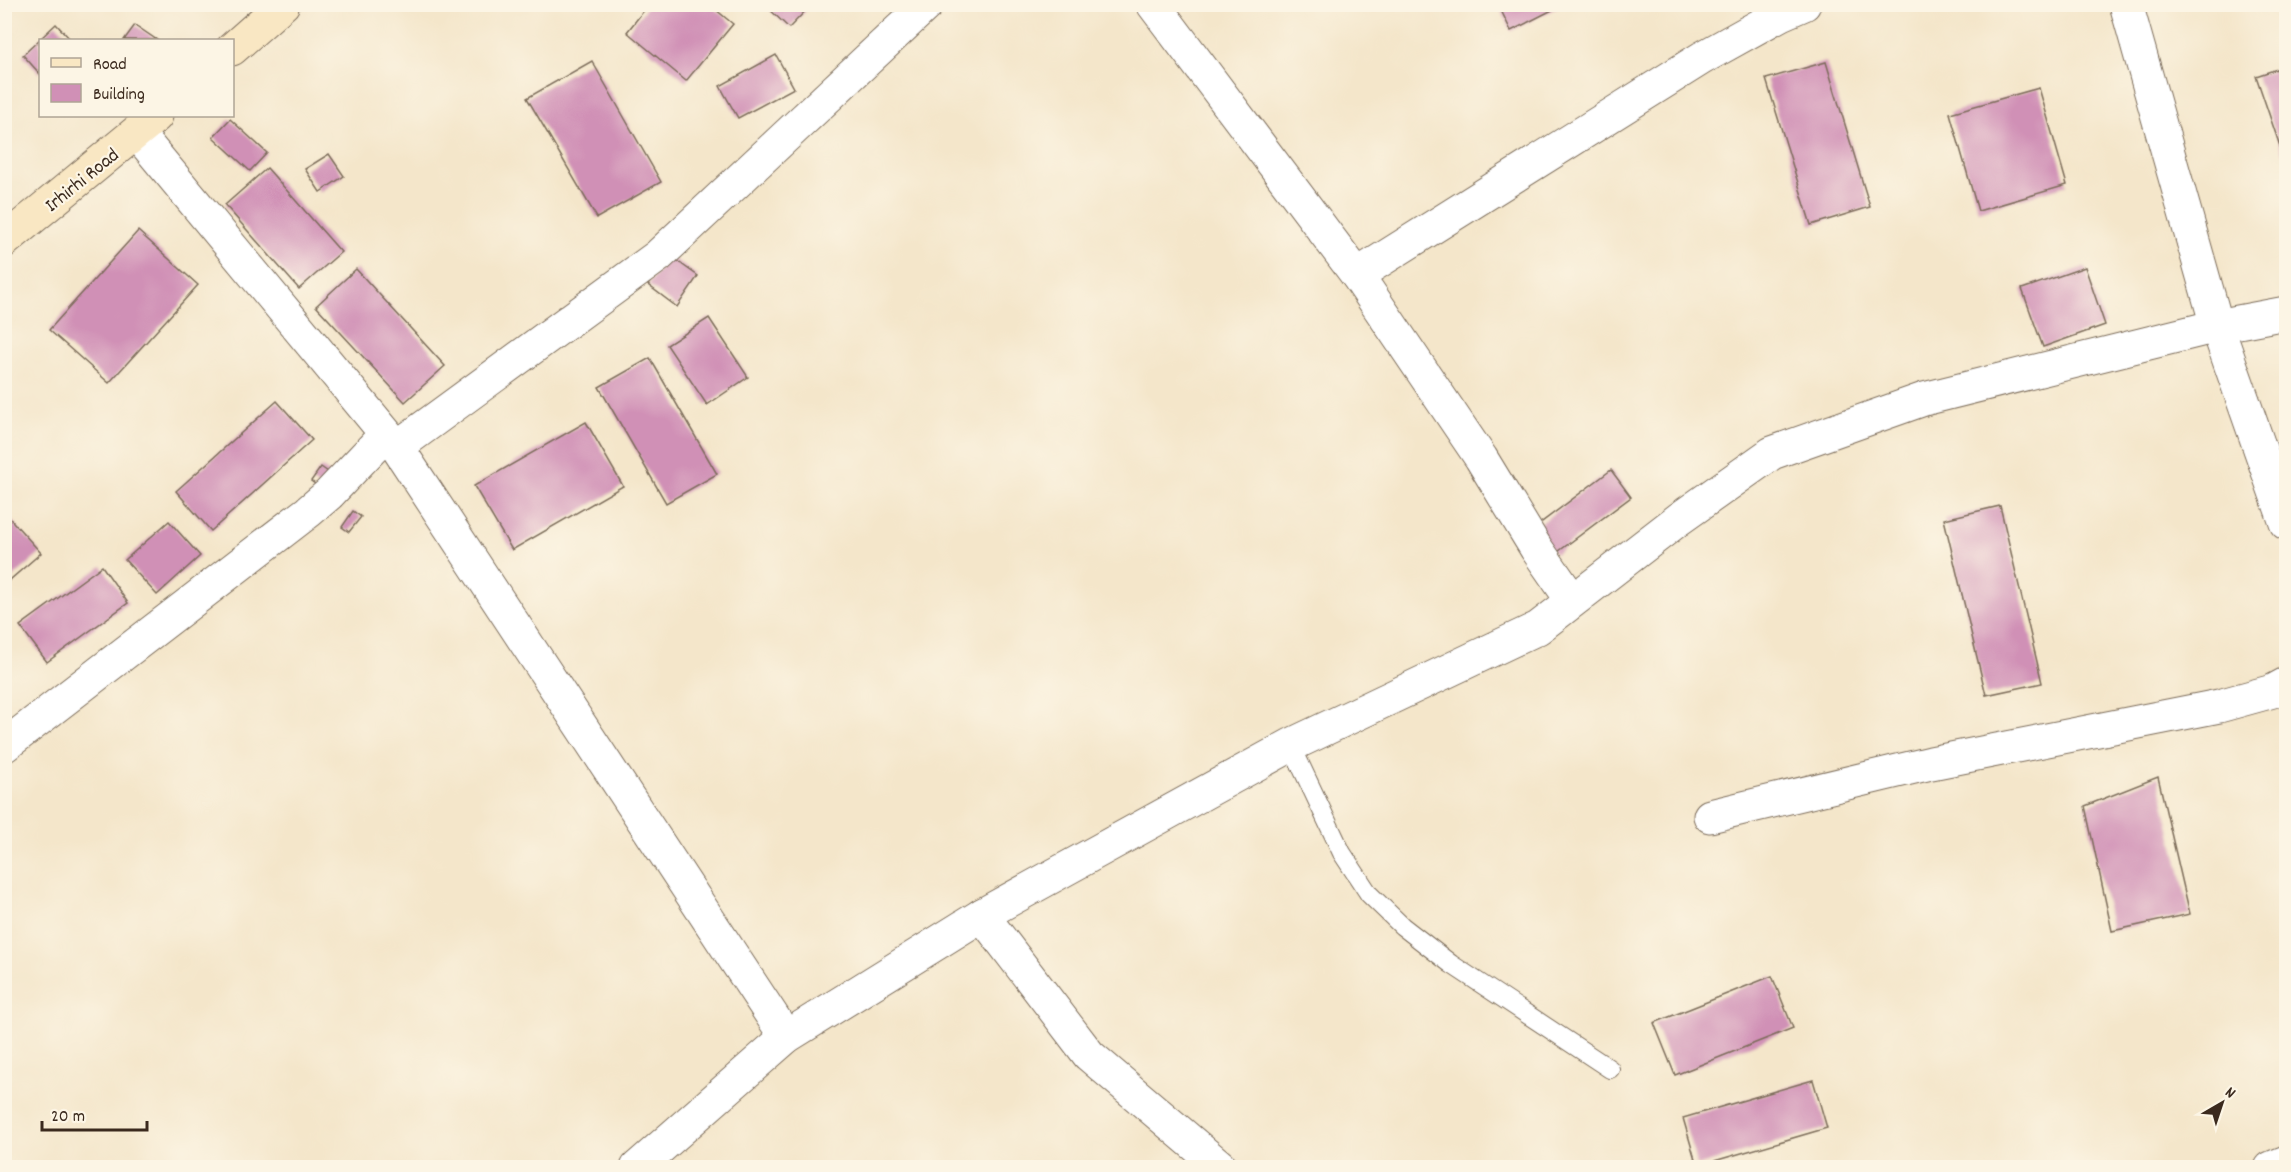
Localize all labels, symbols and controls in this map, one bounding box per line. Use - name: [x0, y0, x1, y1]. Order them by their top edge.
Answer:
- legend: [39, 39, 234, 117]
- text: Road: [93, 53, 127, 78]
- text: Building: [93, 83, 145, 108]
- street label: Irhirhi Road: [40, 143, 126, 220]
- north arrow: [2192, 1073, 2252, 1133]
- text: N: [2220, 1082, 2240, 1105]
- scale bar: [42, 1094, 147, 1132]
- text: 20 m: [51, 1105, 85, 1130]

